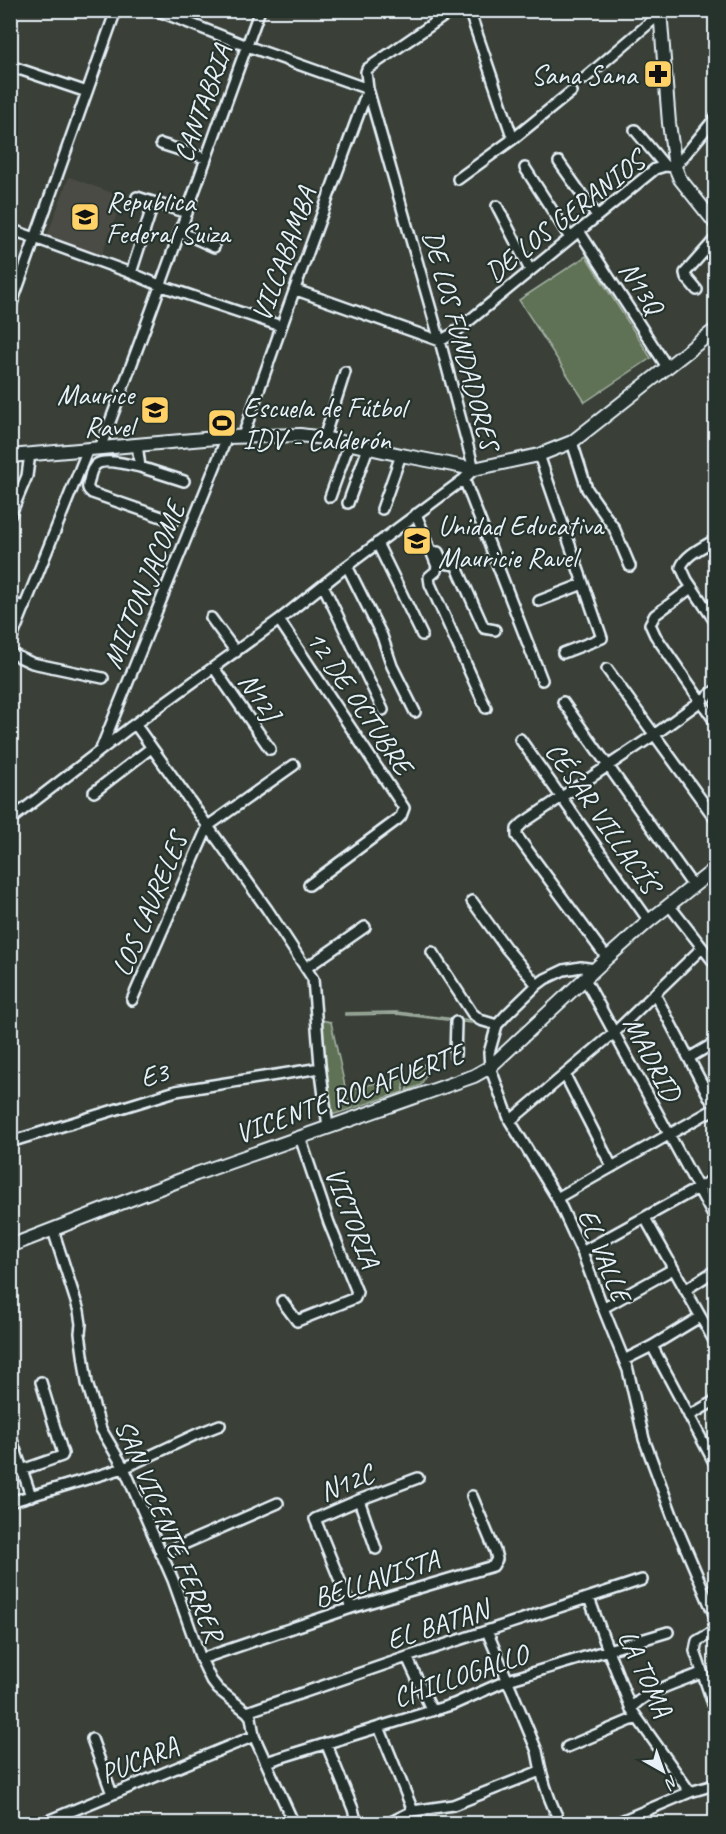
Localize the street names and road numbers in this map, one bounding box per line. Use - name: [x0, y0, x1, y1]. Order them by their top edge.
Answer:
- street label: CANTABRIA: [165, 38, 240, 167]
- street label: DE LOS GERANIOS: [478, 140, 655, 290]
- street label: VILCABAMBA: [243, 181, 325, 326]
- street label: DE LOS FUNDADORES: [415, 227, 509, 458]
- street label: N13Q: [612, 254, 673, 323]
- street label: MILTON JACOME: [94, 494, 194, 673]
- street label: 12 DE OCTUBRE: [299, 623, 422, 784]
- street label: N12J: [231, 666, 291, 731]
- street label: CÉSAR VILLACÍS: [538, 735, 671, 904]
- street label: LOS LAURELES: [104, 823, 197, 981]
- street label: MADRID: [616, 1010, 691, 1109]
- street label: VICENTE ROCAFUERTE: [230, 1035, 472, 1151]
- street label: E3: [136, 1053, 174, 1095]
- street label: VICTORIA: [317, 1162, 388, 1274]
- street label: EL VALLE: [570, 1204, 640, 1310]
- street label: SAN VICENTE FERRER: [107, 1414, 233, 1649]
- street label: N12C: [314, 1455, 381, 1509]
- street label: BELLAVISTA: [309, 1541, 445, 1615]
- street label: EL BATAN: [382, 1590, 496, 1657]
- street label: LA TOMA: [610, 1624, 681, 1723]
- street label: CHILLOGALLO: [388, 1635, 535, 1715]
- street label: PUCARA: [95, 1728, 184, 1791]

